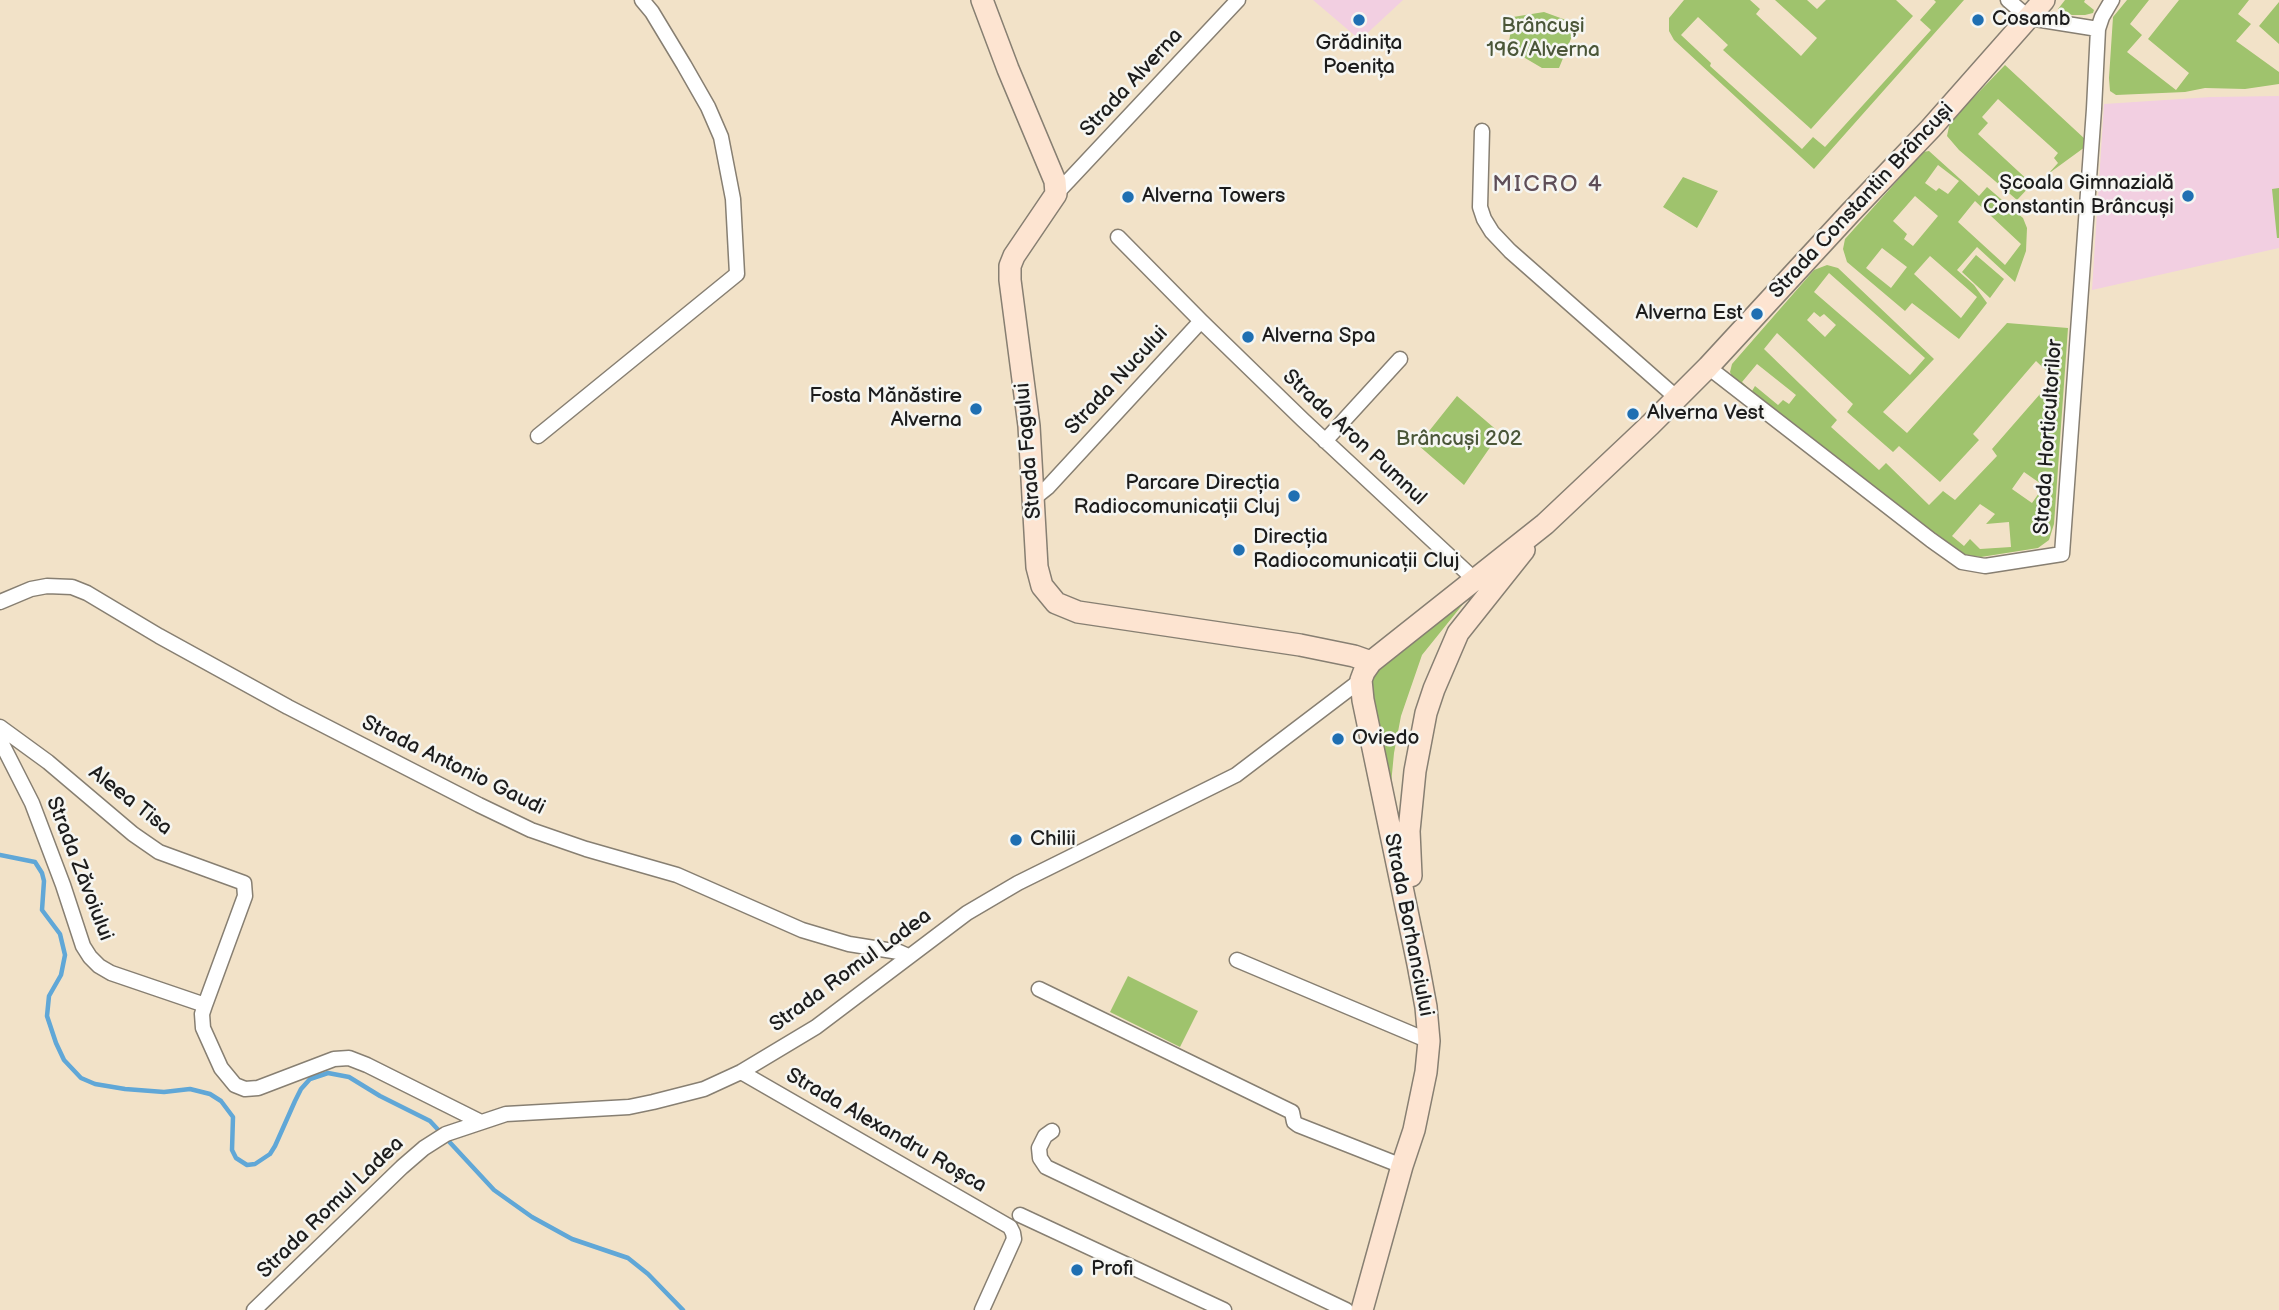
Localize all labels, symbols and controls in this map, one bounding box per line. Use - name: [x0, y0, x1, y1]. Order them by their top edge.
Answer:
- place label: Cosamb: [1992, 7, 2071, 33]
- marker: Grădinița Poenița: [1351, 12, 1367, 28]
- marker: Cosamb: [1970, 12, 1986, 28]
- park label: Brâncuși 196/Alverna: [1486, 14, 1600, 64]
- street label: Strada Alverna: [1075, 24, 1189, 142]
- place label: Grădinița Poenița: [1316, 31, 1402, 81]
- street label: Strada Constantin Brâncuși: [1765, 98, 1959, 304]
- district label: MICRO 4: [1493, 171, 1603, 199]
- place label: Școala Gimnazială Constantin Brâncuși: [1983, 171, 2174, 221]
- place label: Alverna Towers: [1142, 184, 1285, 210]
- marker: Școala Gimnazială Constantin Brâncuși: [2180, 188, 2196, 204]
- marker: Alverna Towers: [1120, 189, 1136, 205]
- place label: Alverna Est: [1636, 301, 1743, 327]
- marker: Alverna Est: [1749, 306, 1765, 322]
- street label: Strada Nucului: [1060, 321, 1174, 441]
- place label: Alverna Spa: [1262, 324, 1376, 350]
- marker: Alverna Spa: [1240, 329, 1256, 345]
- street label: Strada Horticultorilor: [2030, 338, 2068, 536]
- street label: Strada Aron Pumnul: [1277, 365, 1431, 511]
- street label: Strada Fagului: [1010, 382, 1048, 520]
- place label: Fosta Mănăstire Alverna: [809, 384, 962, 434]
- marker: Fosta Mănăstire Alverna: [968, 401, 984, 417]
- place label: Alverna Vest: [1647, 401, 1764, 427]
- marker: Alverna Vest: [1625, 406, 1641, 422]
- park label: Brâncuși 202: [1396, 427, 1522, 453]
- place label: Parcare Direcția Radiocomunicații Cluj: [1073, 471, 1280, 521]
- marker: Parcare Direcția Radiocomunicații Cluj: [1286, 488, 1302, 504]
- place label: Direcția Radiocomunicații Cluj: [1253, 525, 1460, 575]
- marker: Direcția Radiocomunicații Cluj: [1231, 542, 1247, 558]
- street label: Strada Antonio Gaudi: [357, 711, 549, 821]
- place label: Oviedo: [1352, 726, 1419, 752]
- marker: Oviedo: [1330, 731, 1346, 747]
- street label: Aleea Tisa: [83, 761, 177, 841]
- street label: Strada Zăvoiului: [40, 793, 118, 945]
- place label: Chilii: [1030, 827, 1076, 853]
- street label: Strada Borhanciului: [1378, 831, 1438, 1019]
- marker: Chilii: [1008, 832, 1024, 848]
- street label: Strada Romul Ladea: [765, 904, 937, 1038]
- street label: Strada Alexandru Roșca: [781, 1063, 991, 1199]
- street label: Strada Romul Ladea: [253, 1132, 409, 1284]
- place label: Profi: [1091, 1257, 1134, 1283]
- marker: Profi: [1069, 1262, 1085, 1278]

